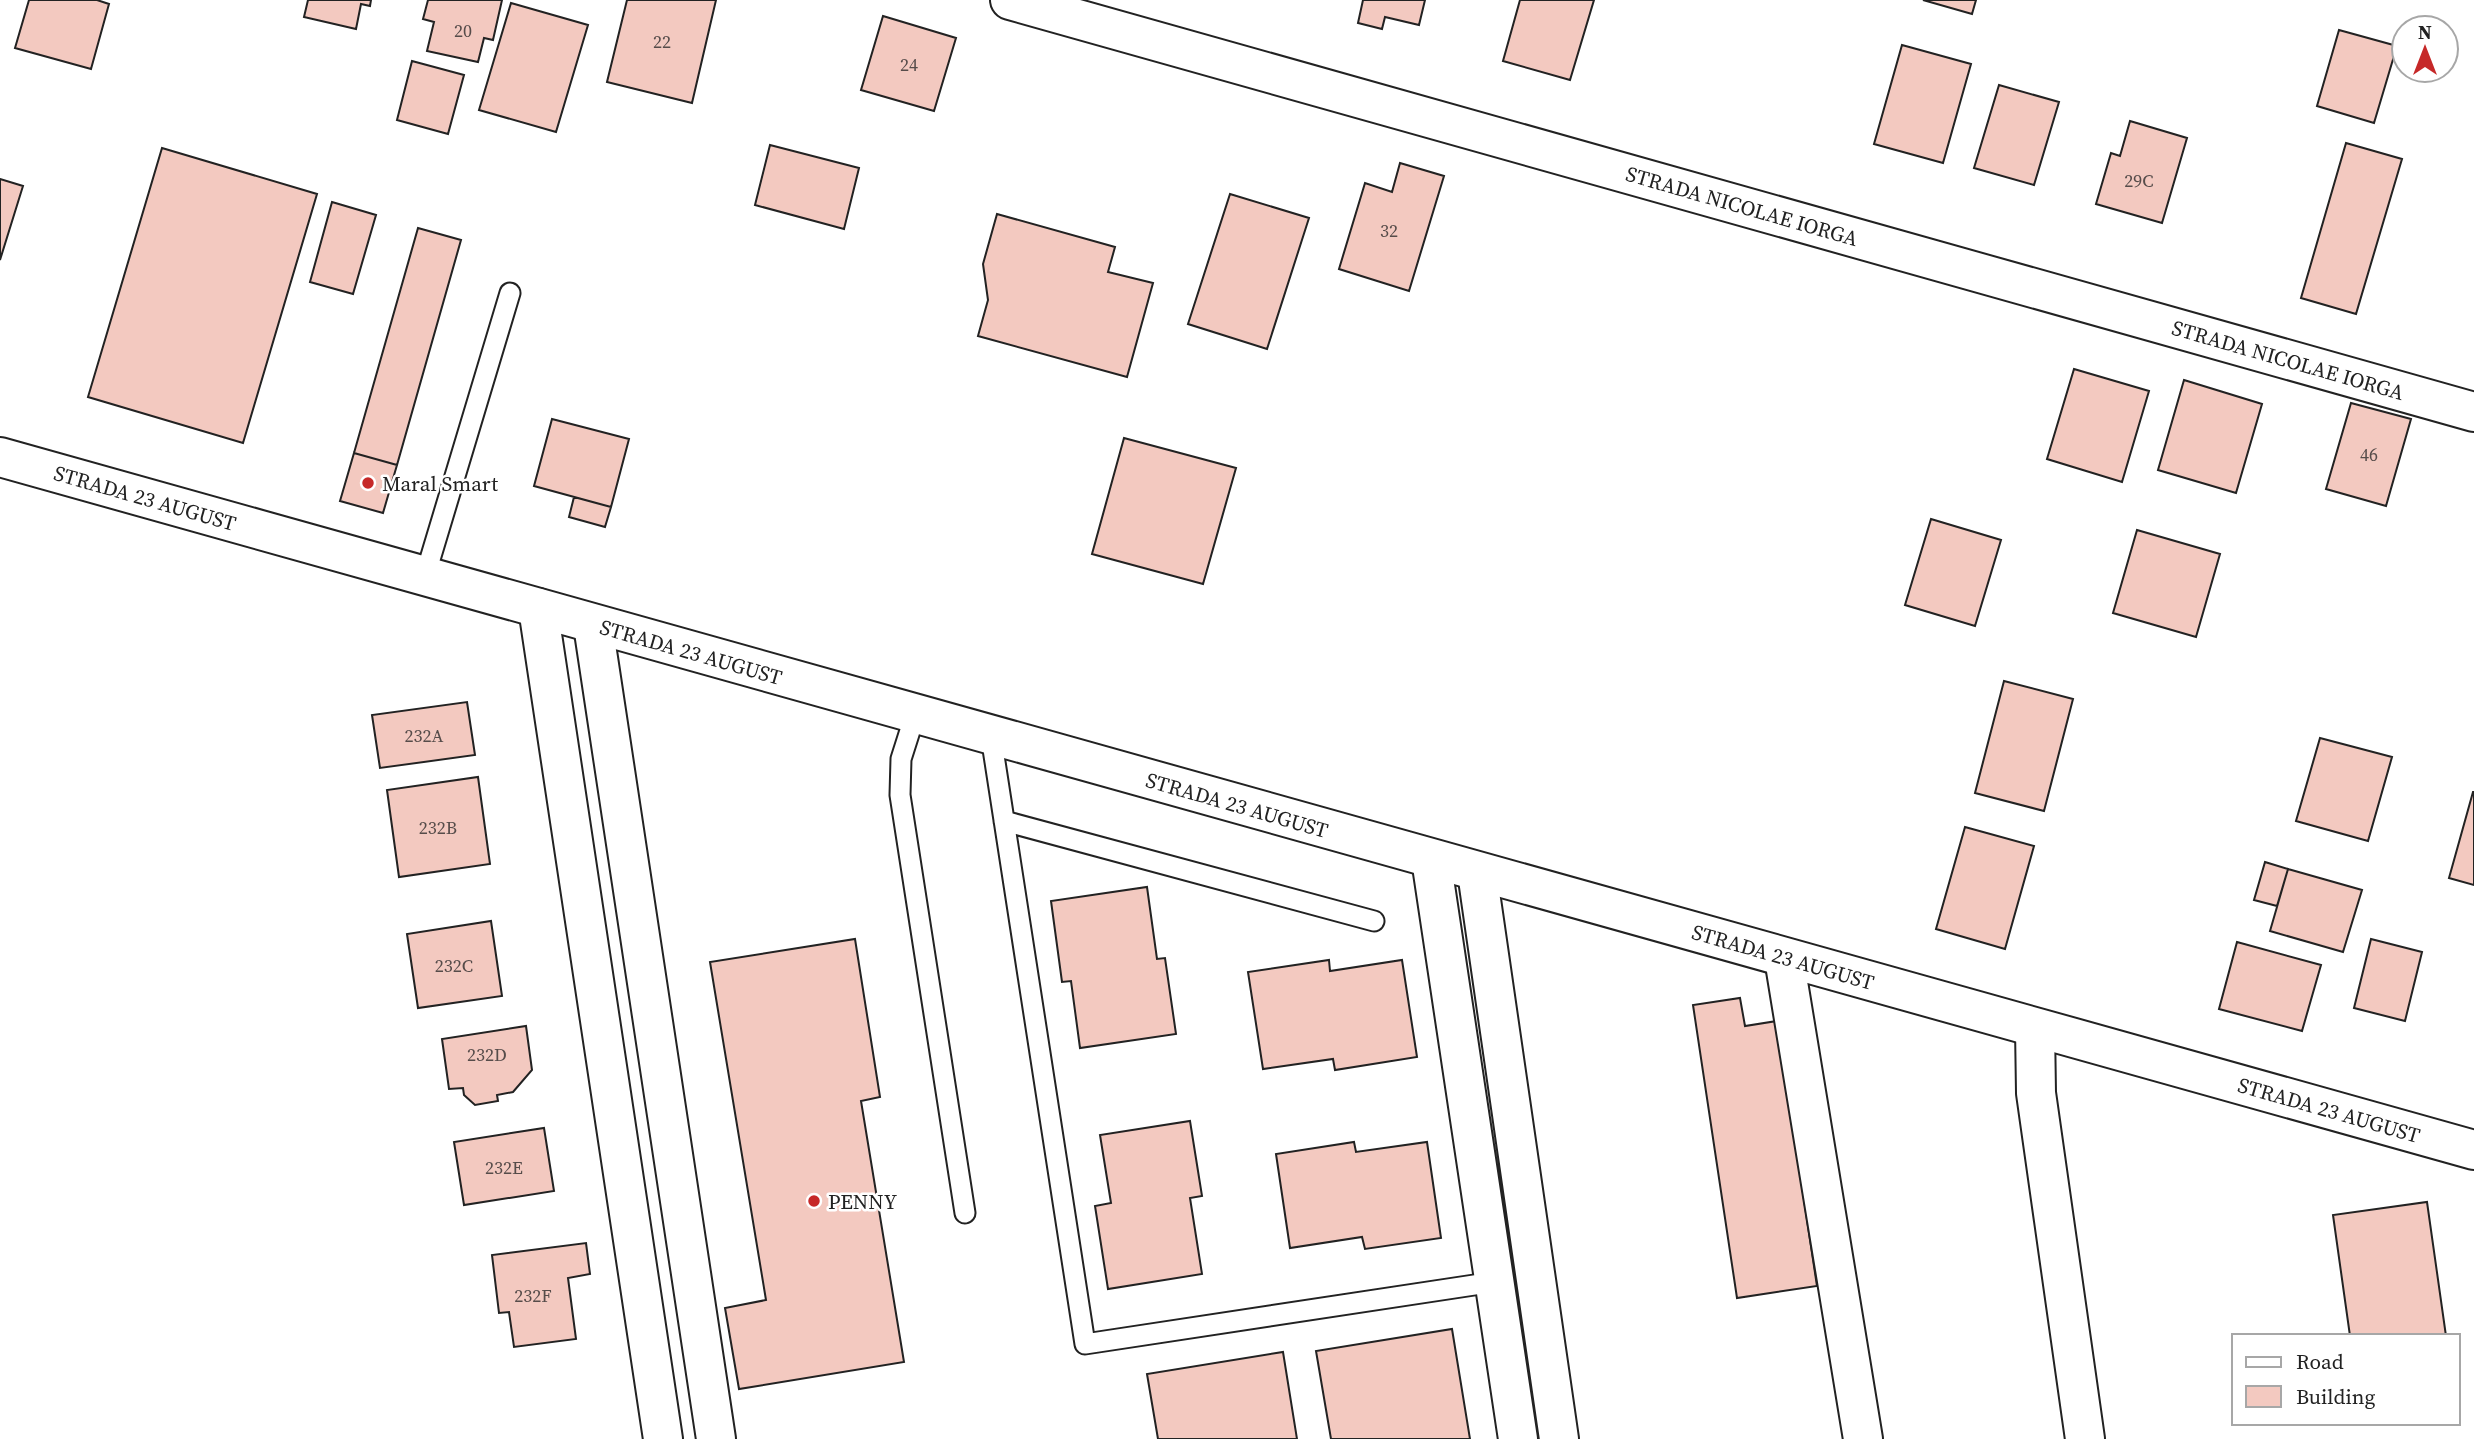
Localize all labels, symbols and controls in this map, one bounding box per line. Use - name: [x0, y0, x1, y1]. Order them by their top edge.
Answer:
- north arrow: [2390, 14, 2460, 84]
- house number: 20: [454, 18, 472, 43]
- text: N: [2418, 19, 2432, 45]
- house number: 22: [653, 29, 671, 54]
- house number: 24: [900, 52, 918, 77]
- street label: STRADA NICOLAE IORGA: [1623, 159, 1861, 253]
- house number: 29C: [2124, 168, 2154, 193]
- house number: 32: [1380, 218, 1398, 243]
- street label: STRADA NICOLAE IORGA: [2169, 313, 2407, 407]
- house number: 46: [2360, 442, 2378, 467]
- street label: STRADA 23 AUGUST: [50, 458, 240, 538]
- place label: Maral Smart: [382, 469, 498, 498]
- marker: Maral Smart: [360, 475, 376, 491]
- street label: STRADA 23 AUGUST: [596, 612, 786, 692]
- house number: 232A: [405, 723, 444, 748]
- street label: STRADA 23 AUGUST: [1142, 765, 1332, 845]
- house number: 232B: [419, 815, 457, 840]
- street label: STRADA 23 AUGUST: [1688, 917, 1878, 997]
- house number: 232C: [435, 953, 473, 978]
- house number: 232D: [467, 1042, 507, 1067]
- street label: STRADA 23 AUGUST: [2234, 1070, 2424, 1150]
- house number: 232E: [485, 1155, 523, 1180]
- place label: PENNY: [828, 1187, 898, 1216]
- marker: PENNY: [806, 1193, 822, 1209]
- house number: 232F: [514, 1283, 552, 1308]
- legend: [2232, 1334, 2460, 1425]
- text: Road: [2296, 1347, 2344, 1376]
- text: Building: [2296, 1382, 2375, 1411]

